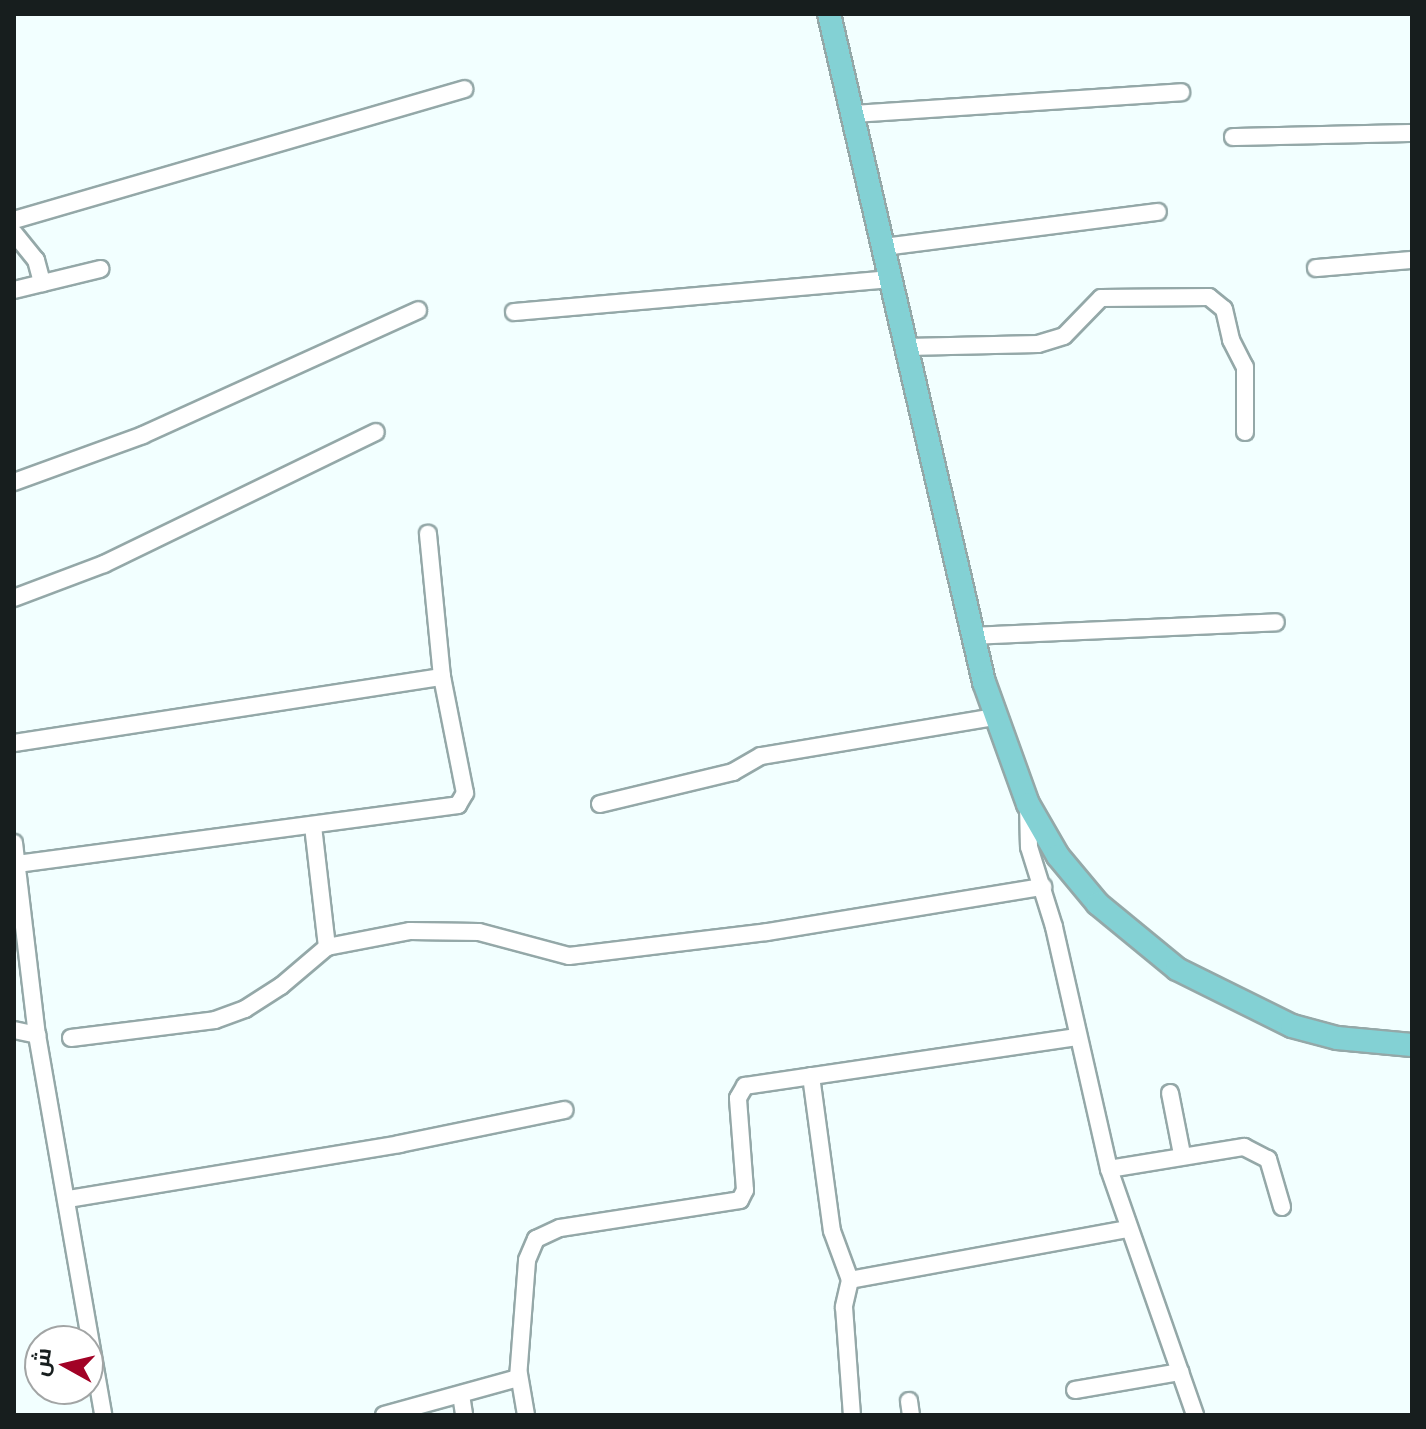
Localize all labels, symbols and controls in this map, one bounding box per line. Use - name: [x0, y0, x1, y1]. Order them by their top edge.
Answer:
- north arrow: [24, 1325, 104, 1405]
- text: ش: [27, 1346, 56, 1378]

